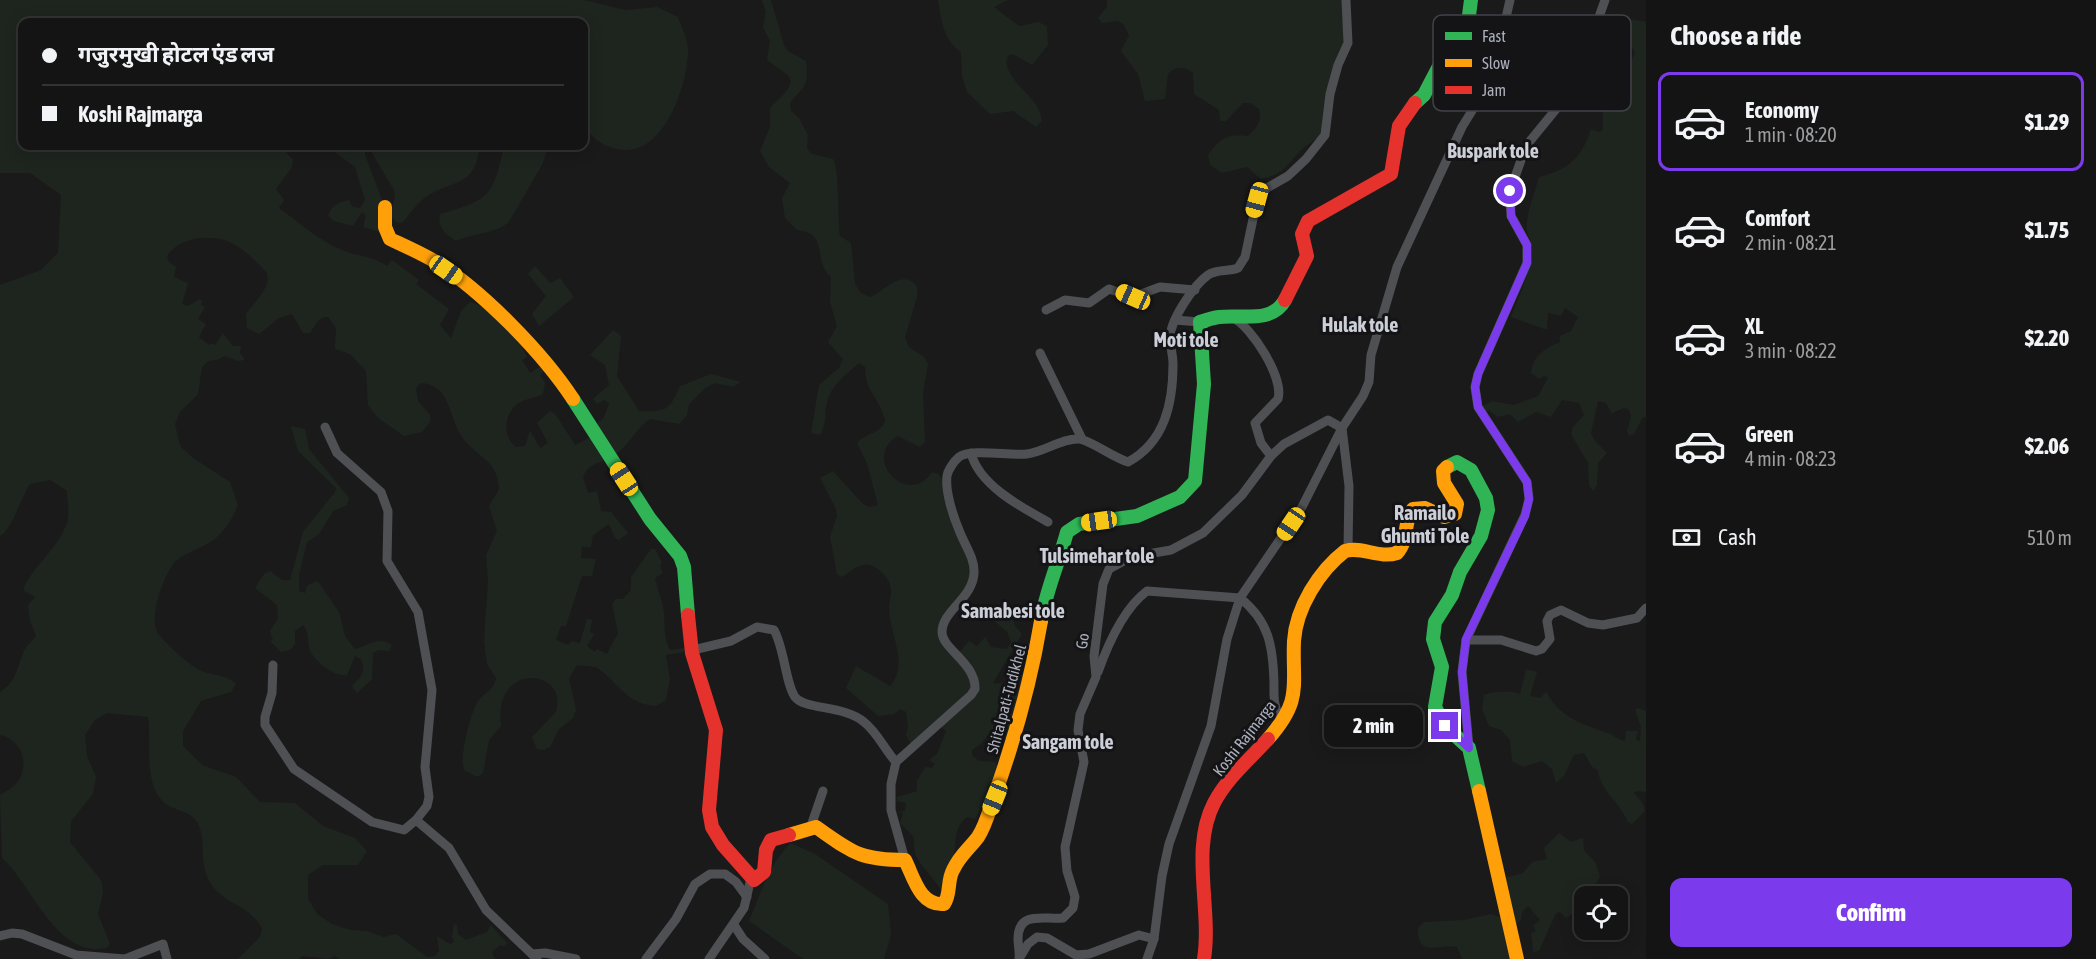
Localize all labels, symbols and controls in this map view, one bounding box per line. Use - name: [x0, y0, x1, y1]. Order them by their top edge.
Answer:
- legend: [1433, 15, 1631, 111]
- text: Choose a ride: [1670, 20, 1802, 51]
- text: Fast: [1482, 27, 1506, 45]
- text: गजुरमुखी होटल एंड लज: [78, 41, 274, 67]
- text: Slow: [1482, 54, 1510, 72]
- text: Jam: [1482, 81, 1506, 99]
- icon: car: [1673, 95, 1727, 149]
- text: Economy: [1745, 97, 1819, 123]
- text: Koshi Rajmarga: [78, 101, 203, 127]
- text: $1.29: [2025, 109, 2069, 135]
- text: 1 min · 08:20: [1745, 123, 1837, 146]
- district label: Buspark tole: [1447, 139, 1539, 162]
- route start: [1496, 177, 1523, 204]
- car: [1244, 180, 1270, 220]
- icon: car: [1673, 203, 1727, 257]
- text: Comfort: [1745, 205, 1810, 231]
- text: $1.75: [2025, 217, 2069, 243]
- text: 2 min · 08:21: [1745, 231, 1837, 254]
- car: [426, 252, 466, 288]
- car: [1113, 281, 1153, 313]
- icon: car: [1673, 311, 1727, 365]
- district label: Hulak tole: [1322, 313, 1398, 336]
- text: XL: [1745, 313, 1763, 339]
- text: $2.20: [2025, 325, 2069, 351]
- district label: Moti tole: [1153, 328, 1219, 351]
- text: 3 min · 08:22: [1745, 339, 1837, 362]
- icon: car: [1673, 419, 1727, 473]
- text: Green: [1745, 421, 1794, 447]
- text: $2.06: [2025, 433, 2069, 459]
- text: 4 min · 08:23: [1745, 447, 1837, 470]
- car: [607, 459, 641, 499]
- district label: Ramailo Ghumti Tole: [1381, 501, 1469, 547]
- car: [1273, 504, 1309, 544]
- car: [1080, 510, 1118, 532]
- icon: cash: [1670, 521, 1703, 554]
- text: Cash: [1718, 524, 1757, 550]
- text: 510 m: [2027, 526, 2072, 549]
- district label: Tulsimehar tole: [1040, 544, 1154, 567]
- district label: Samabesi tole: [961, 599, 1065, 622]
- street label: Go: [1072, 632, 1092, 650]
- street label: Shitalpati-Tudikhel: [983, 642, 1030, 756]
- street label: Koshi Rajmarga: [1209, 697, 1280, 780]
- callout: 2 min: [1325, 705, 1424, 747]
- route end: [1431, 712, 1458, 739]
- text: 2 min: [1353, 714, 1394, 737]
- district label: Sangam tole: [1022, 730, 1114, 753]
- car: [980, 778, 1010, 818]
- button: Confirm: [1670, 878, 2072, 947]
- map controls: [1574, 886, 1628, 940]
- button: locate: [1574, 886, 1628, 940]

